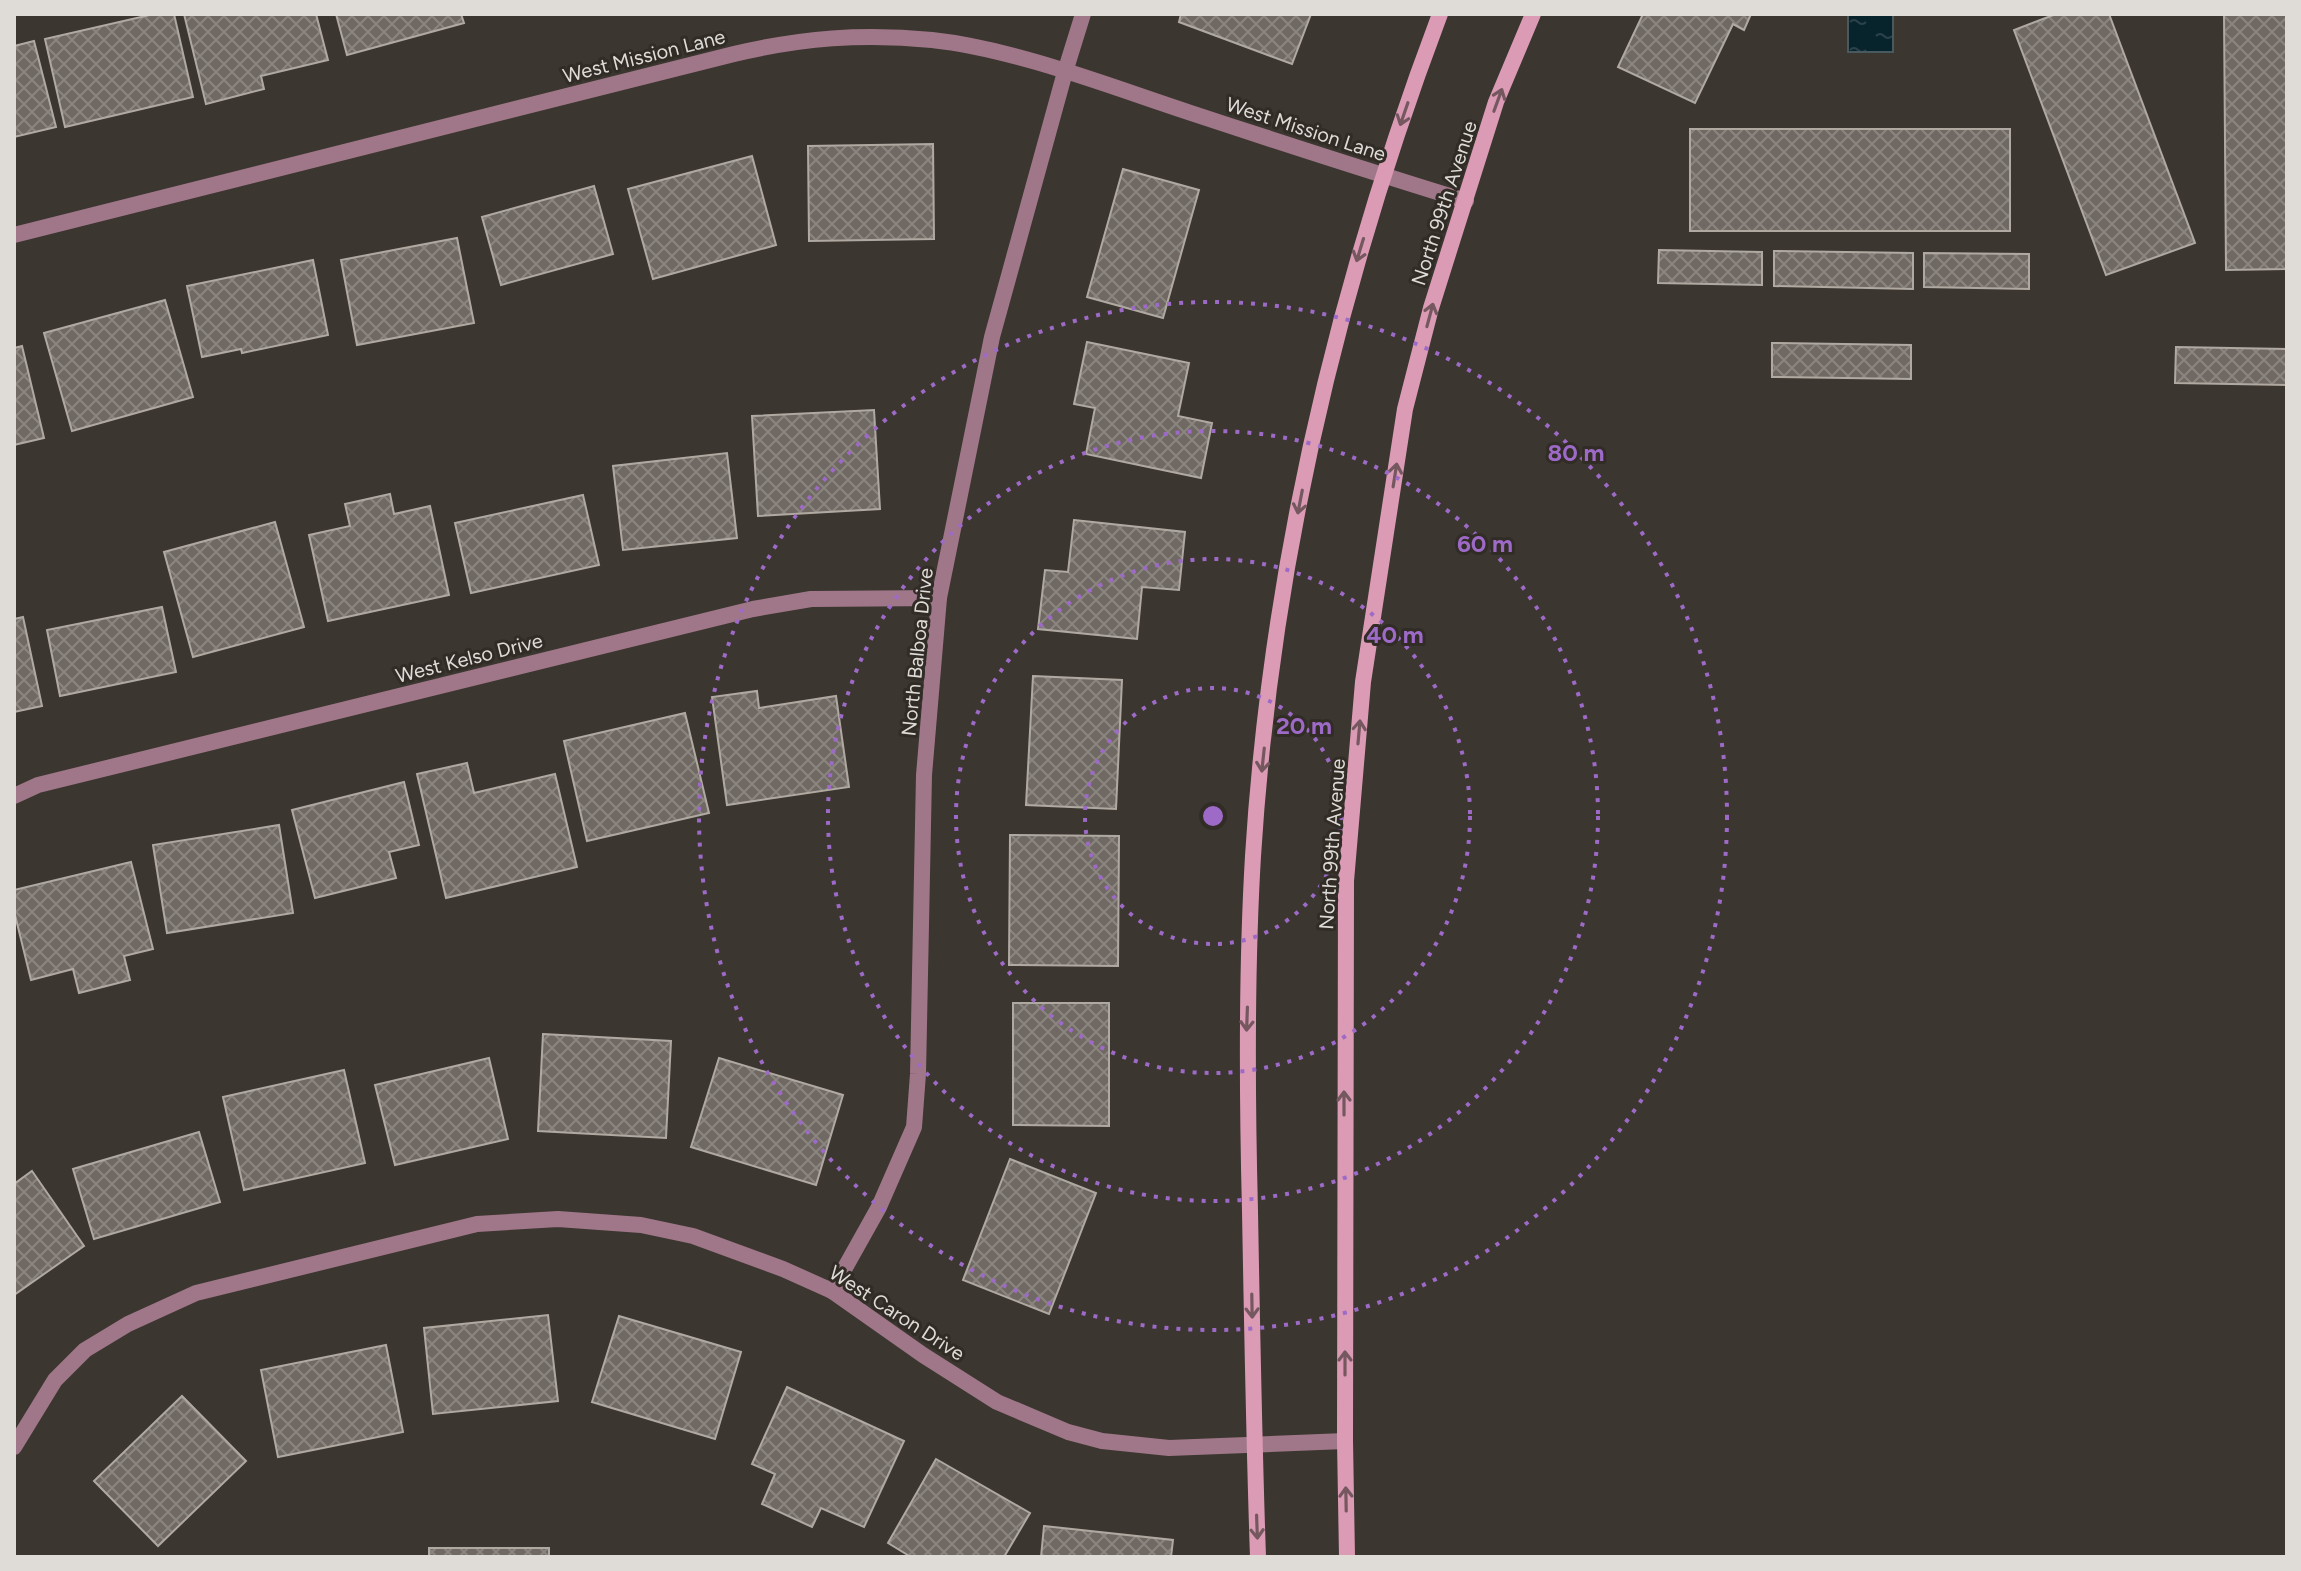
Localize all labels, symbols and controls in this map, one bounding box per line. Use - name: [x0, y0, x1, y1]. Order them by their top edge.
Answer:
- street label: West Mission Lane: [560, 24, 728, 88]
- one-way arrow: [1492, 88, 1506, 113]
- street label: West Mission Lane: [1223, 92, 1389, 166]
- one-way arrow: [1395, 101, 1410, 126]
- street label: North 99th Avenue: [1406, 118, 1482, 288]
- one-way arrow: [1352, 236, 1367, 262]
- one-way arrow: [1423, 302, 1438, 328]
- text: 80 m: [1548, 438, 1604, 467]
- one-way arrow: [1388, 462, 1403, 488]
- one-way arrow: [1292, 489, 1307, 515]
- text: 60 m: [1457, 529, 1513, 558]
- street label: North Balboa Drive: [896, 567, 938, 737]
- text: 40 m: [1366, 620, 1424, 649]
- street label: West Kelso Drive: [393, 628, 545, 688]
- text: 20 m: [1276, 711, 1332, 740]
- one-way arrow: [1352, 719, 1367, 746]
- one-way arrow: [1255, 746, 1270, 773]
- street label: North 99th Avenue: [1314, 758, 1350, 930]
- centre of rings: [1199, 802, 1227, 830]
- one-way arrow: [1240, 1005, 1255, 1032]
- one-way arrow: [1336, 1090, 1352, 1117]
- street label: West Caron Drive: [825, 1260, 969, 1366]
- one-way arrow: [1244, 1292, 1260, 1319]
- one-way arrow: [1337, 1350, 1353, 1377]
- one-way arrow: [1338, 1486, 1354, 1513]
- one-way arrow: [1249, 1513, 1265, 1540]

